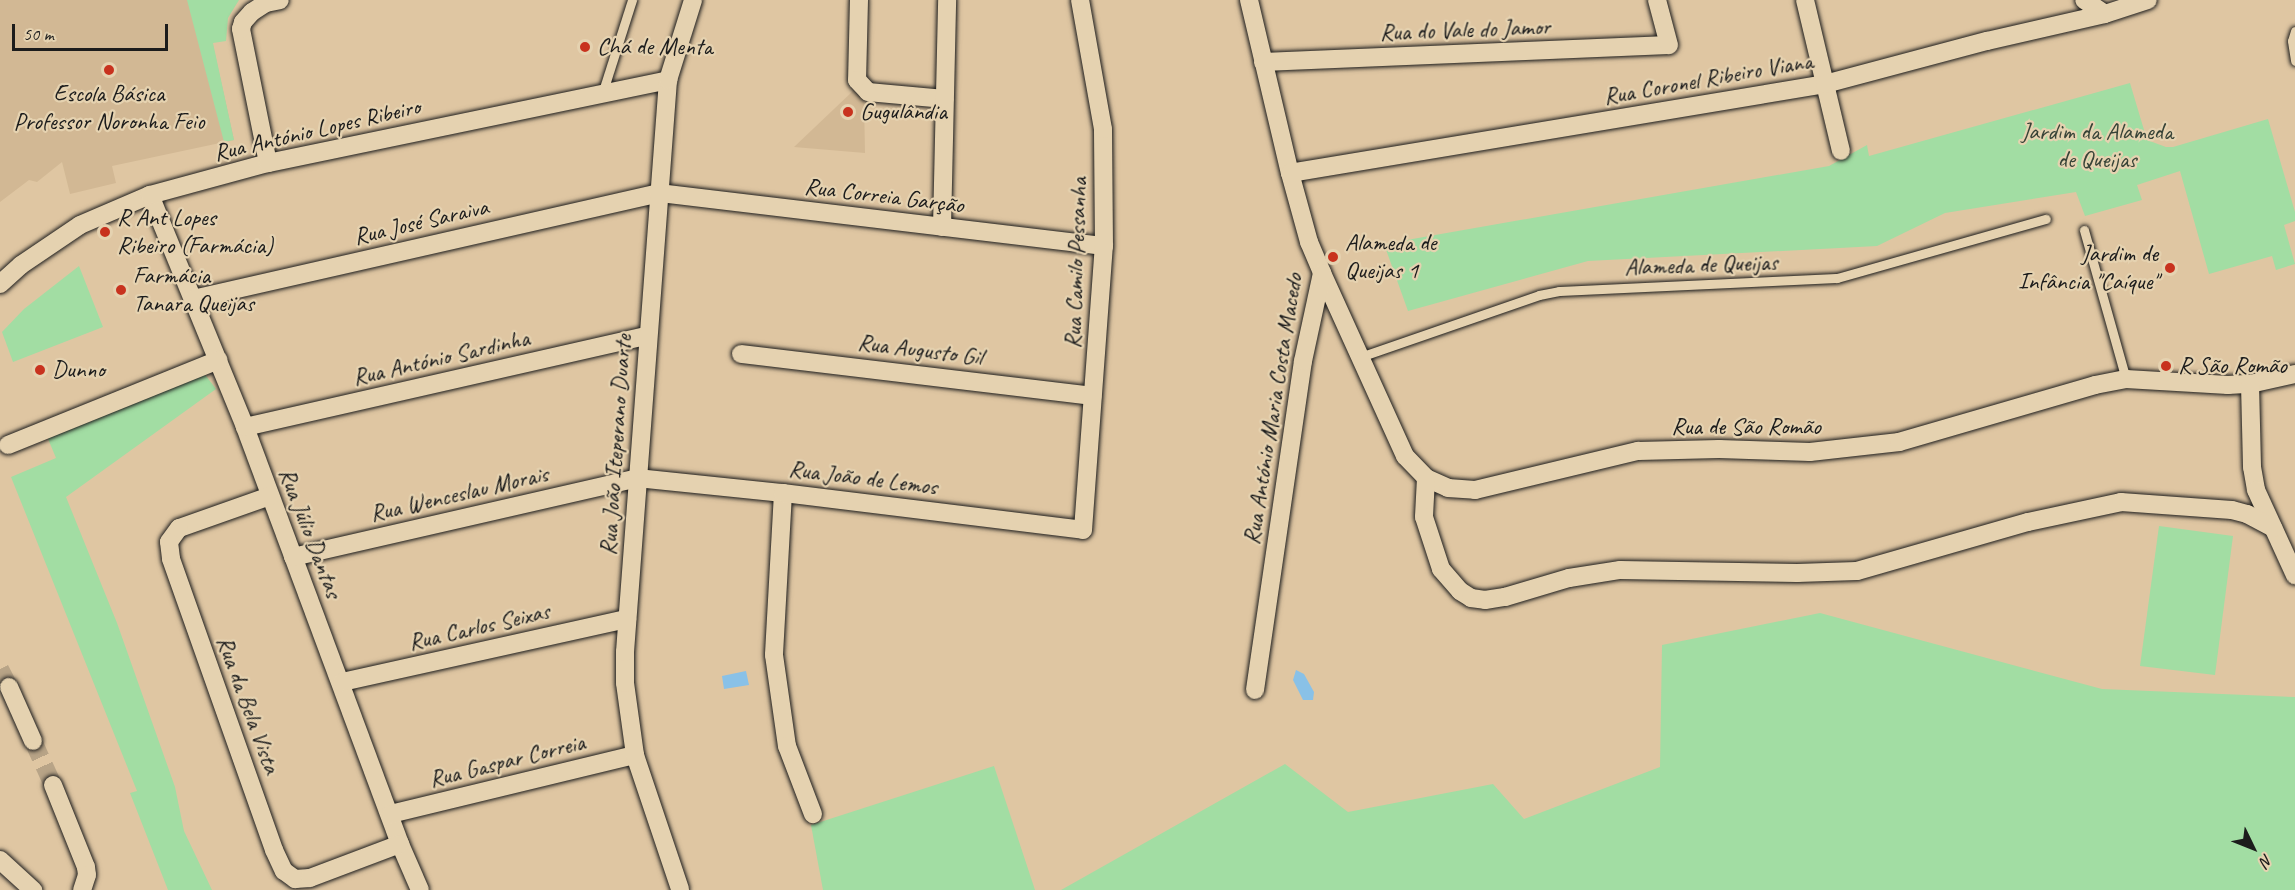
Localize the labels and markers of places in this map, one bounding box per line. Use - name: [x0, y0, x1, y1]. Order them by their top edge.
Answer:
- place label: Chá de Menta: [597, 33, 712, 61]
- marker: Chá de Menta: [578, 40, 592, 54]
- marker: Escola Básica Professor Noronha Feio: [102, 63, 116, 77]
- place label: Escola Básica Professor Noronha Feio: [14, 80, 204, 136]
- place label: Gugulândia: [860, 98, 947, 126]
- marker: Gugulândia: [841, 105, 855, 119]
- place label: R Ant Lopes Ribeiro (Farmácia): [117, 204, 273, 260]
- marker: R Ant Lopes Ribeiro (Farmácia): [98, 225, 112, 239]
- place label: Alameda de Queijas 1: [1345, 229, 1436, 285]
- place label: Jardim de Infância "Caíque": [2018, 240, 2158, 296]
- marker: Alameda de Queijas 1: [1326, 250, 1340, 264]
- marker: Jardim de Infância "Caíque": [2163, 261, 2177, 275]
- place label: Farmácia Tanara Queijas: [133, 262, 254, 318]
- marker: Farmácia Tanara Queijas: [114, 283, 128, 297]
- place label: R São Romão: [2178, 352, 2287, 380]
- place label: Dunno: [52, 356, 105, 384]
- marker: R São Romão: [2159, 359, 2173, 373]
- marker: Dunno: [33, 363, 47, 377]

